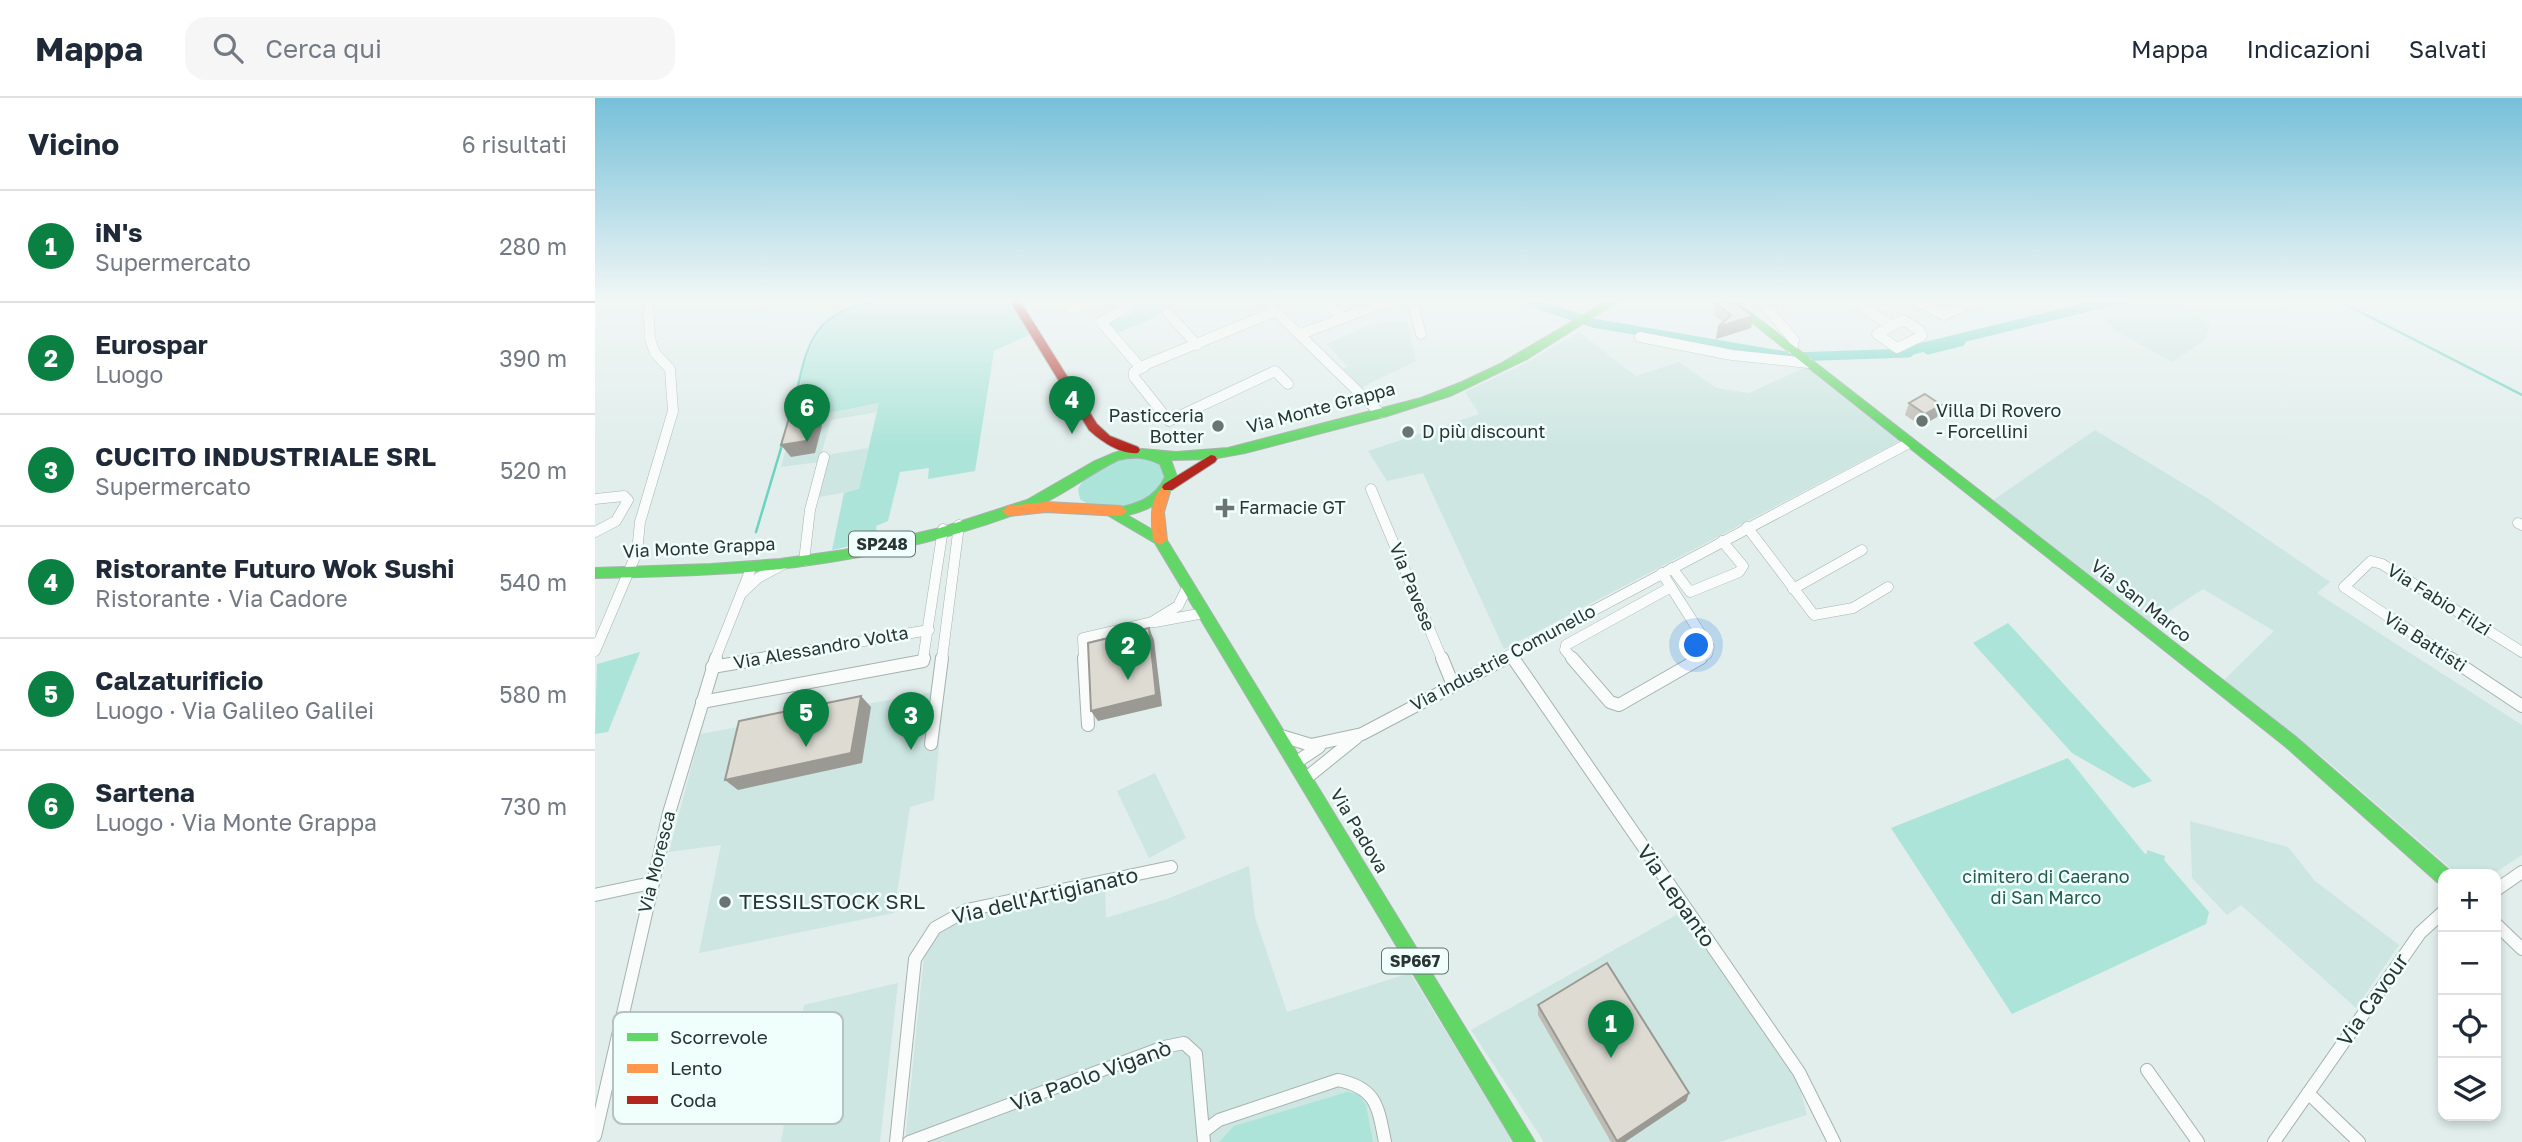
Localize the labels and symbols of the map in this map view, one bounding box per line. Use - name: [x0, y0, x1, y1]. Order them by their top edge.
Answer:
- pin: 4: [1049, 376, 1095, 434]
- street label: Via Monte Grappa: [1244, 377, 1397, 437]
- pin: 6: [784, 384, 830, 442]
- place label: Villa Di Rovero - Forcellini: [1936, 399, 2061, 442]
- place label: Pasticceria Botter: [1109, 404, 1204, 447]
- marker: Villa Di Rovero - Forcellini: [1914, 413, 1930, 429]
- marker: Pasticceria Botter: [1210, 418, 1226, 434]
- place label: D più discount: [1422, 420, 1545, 442]
- marker: D più discount: [1400, 424, 1416, 440]
- place label: Farmacie GT: [1239, 496, 1346, 518]
- marker: Farmacie GT: [1217, 500, 1233, 516]
- street label: Via Monte Grappa: [622, 532, 776, 562]
- road number: SP248: [849, 532, 915, 556]
- street label: Via Pavese: [1385, 539, 1441, 634]
- street label: Via San Marco: [2087, 554, 2196, 646]
- street label: Via Fabio Filzi: [2383, 558, 2496, 640]
- street label: Via industrie Comunello: [1406, 599, 1599, 715]
- street label: Via Battisti: [2380, 606, 2471, 676]
- street label: Via Alessandro Volta: [732, 621, 910, 673]
- pin: 2: [1105, 622, 1151, 680]
- your location: [1679, 628, 1713, 662]
- pin: 5: [783, 689, 829, 747]
- pin: 3: [888, 692, 934, 750]
- street label: Via Padova: [1326, 784, 1394, 877]
- street label: Via Moresca: [633, 808, 679, 915]
- street label: Via Lepanto: [1632, 839, 1722, 952]
- street label: Via dell'Artigianato: [949, 861, 1140, 929]
- park label: cimitero di Caerano di San Marco: [1962, 865, 2130, 908]
- place label: TESSILSTOCK SRL: [739, 888, 925, 914]
- marker: TESSILSTOCK SRL: [717, 894, 733, 910]
- road number: SP667: [1382, 948, 1448, 974]
- street label: Via Cavour: [2331, 948, 2414, 1051]
- pin: 1: [1588, 1000, 1634, 1058]
- legend: [613, 1012, 843, 1124]
- text: Scorrevole: [670, 1025, 768, 1048]
- street label: Via Paolo Viganò: [1007, 1034, 1175, 1116]
- text: Lento: [670, 1056, 722, 1079]
- text: Coda: [670, 1088, 717, 1111]

